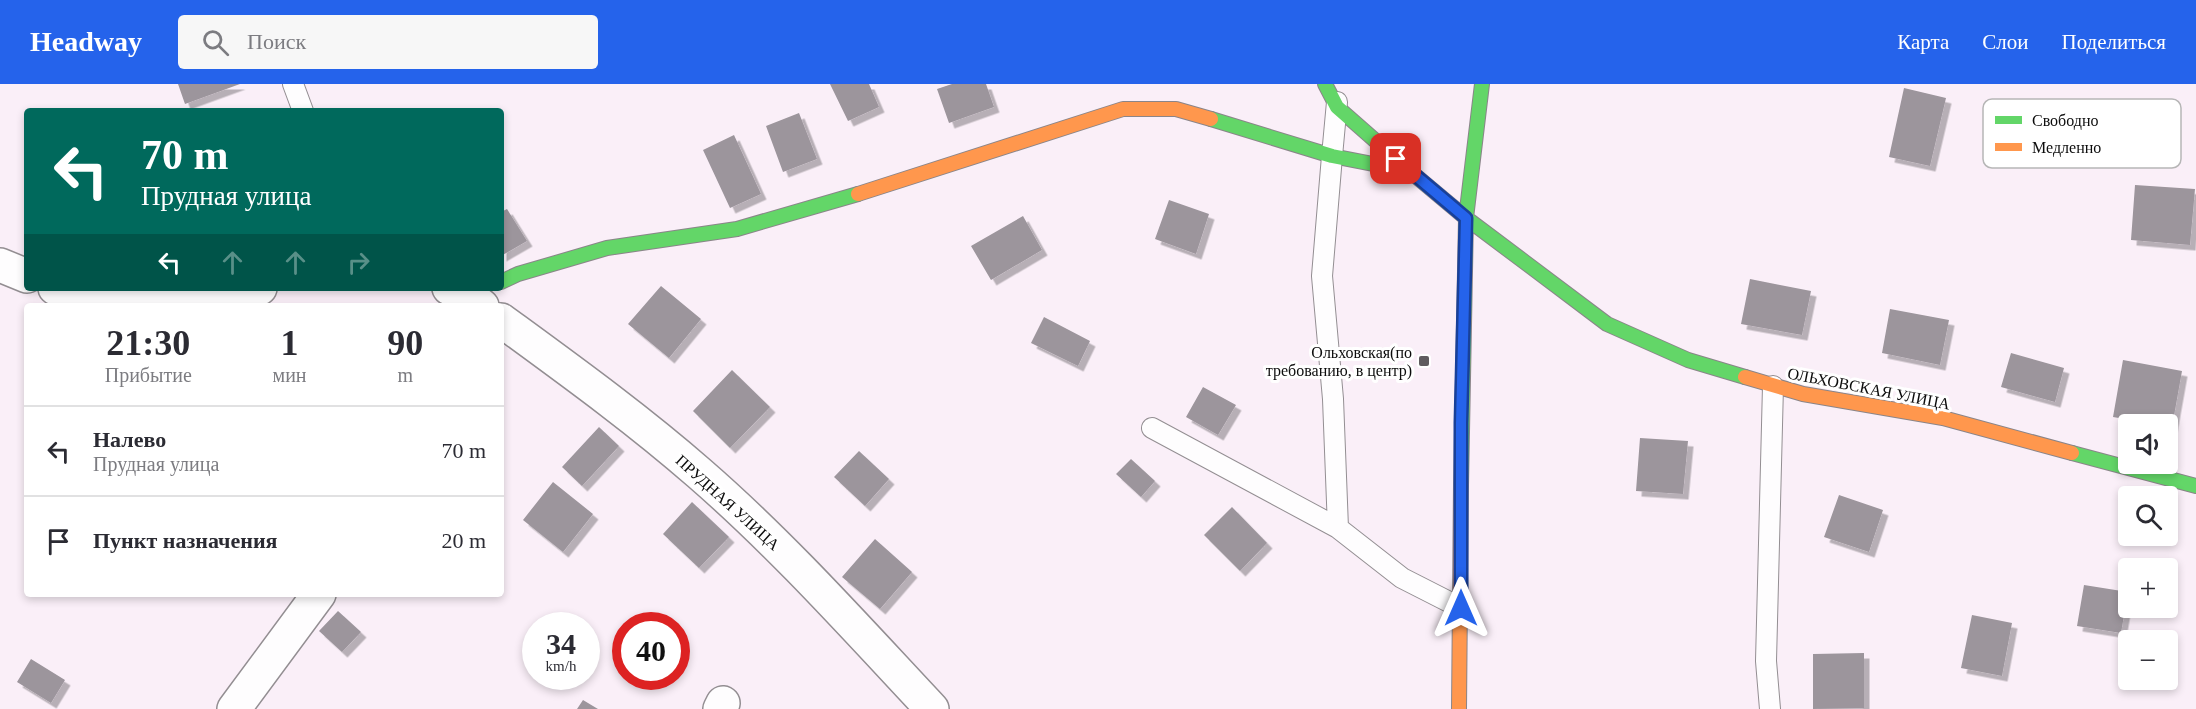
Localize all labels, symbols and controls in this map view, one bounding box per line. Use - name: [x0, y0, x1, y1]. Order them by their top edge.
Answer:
- search box: [178, 15, 598, 69]
- text: Headway: [30, 26, 142, 57]
- icon: search: [199, 26, 232, 59]
- text: Поиск: [247, 29, 306, 54]
- text: Карта: [1897, 30, 1949, 54]
- text: Слои: [1982, 30, 2028, 54]
- text: Поделиться: [2061, 30, 2166, 54]
- legend: [1983, 99, 2181, 168]
- text: Свободно: [2032, 112, 2099, 130]
- icon: left: [42, 132, 120, 210]
- text: 70 m: [141, 132, 229, 178]
- pin: [1370, 133, 1421, 184]
- text: Медленно: [2032, 139, 2101, 157]
- icon: arrive: [1379, 142, 1412, 175]
- text: Прудная улица: [141, 181, 311, 211]
- icon: left: [153, 246, 186, 279]
- icon: ahead: [216, 246, 249, 279]
- icon: ahead: [279, 246, 312, 279]
- icon: right: [342, 246, 375, 279]
- text: 21:30: [106, 323, 190, 363]
- text: 1: [281, 323, 299, 363]
- text: 90: [387, 323, 423, 363]
- place label: Ольховская(по требованию, в центр): [1266, 344, 1412, 380]
- marker: Ольховская(по требованию, в центр): [1417, 354, 1431, 368]
- text: Прибытие: [105, 364, 192, 386]
- text: мин: [273, 364, 307, 386]
- text: m: [397, 364, 413, 386]
- street label: ОЛЬХОВСКАЯ УЛИЦА: [1786, 364, 1952, 414]
- map controls: [2118, 414, 2178, 690]
- button: sound: [2118, 414, 2178, 474]
- text: Налево: [93, 427, 166, 452]
- icon: left: [42, 435, 75, 468]
- text: 70 m: [441, 438, 486, 463]
- street label: ПРУДНАЯ УЛИЦА: [672, 451, 783, 554]
- text: Прудная улица: [93, 453, 219, 475]
- button: search: [2118, 486, 2178, 546]
- icon: arrive: [42, 525, 75, 558]
- text: Пункт назначения: [93, 528, 278, 553]
- text: 20 m: [441, 528, 486, 553]
- button: +: [2118, 558, 2178, 618]
- position arrow: [1429, 576, 1493, 640]
- speed limit sign: 40: [612, 612, 690, 690]
- text: 34: [546, 627, 576, 660]
- button: −: [2118, 630, 2178, 690]
- text: km/h: [546, 658, 576, 674]

